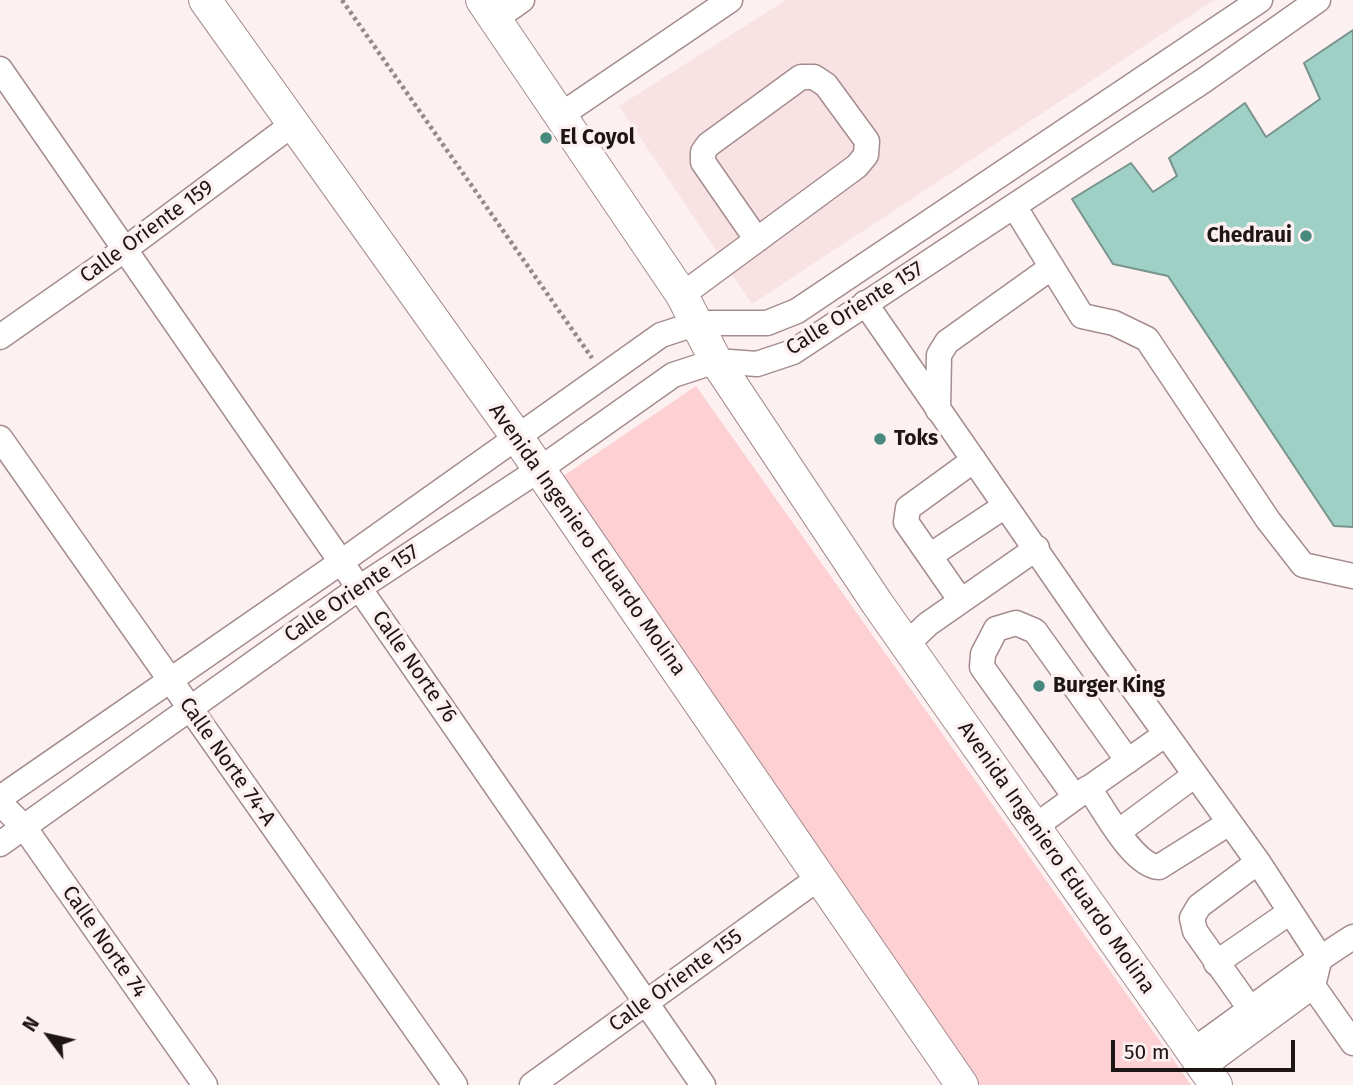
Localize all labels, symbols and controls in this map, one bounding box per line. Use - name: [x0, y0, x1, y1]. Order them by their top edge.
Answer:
- place label: El Coyol: [560, 125, 635, 151]
- marker: El Coyol: [538, 130, 554, 146]
- street label: Calle Oriente 159: [75, 175, 219, 289]
- place label: Chedraui: [1207, 223, 1292, 249]
- marker: Chedraui: [1298, 228, 1314, 244]
- street label: Calle Oriente 157: [782, 257, 928, 361]
- street label: Avenida Ingeniero Eduardo Molina: [483, 399, 691, 681]
- place label: Toks: [894, 426, 938, 452]
- marker: Toks: [872, 431, 888, 447]
- street label: Calle Oriente 157: [280, 540, 424, 648]
- street label: Calle Norte 76: [366, 606, 462, 728]
- place label: Burger King: [1053, 673, 1165, 699]
- marker: Burger King: [1031, 678, 1047, 694]
- street label: Calle Norte 74-A: [173, 693, 281, 831]
- street label: Avenida Ingeniero Eduardo Molina: [952, 717, 1160, 999]
- street label: Calle Norte 74: [56, 881, 152, 1003]
- street label: Calle Oriente 155: [604, 924, 748, 1038]
- north arrow: [14, 1001, 84, 1071]
- text: N: [18, 1013, 44, 1036]
- scale bar: [1115, 1026, 1299, 1070]
- text: 50 m: [1124, 1039, 1170, 1065]

